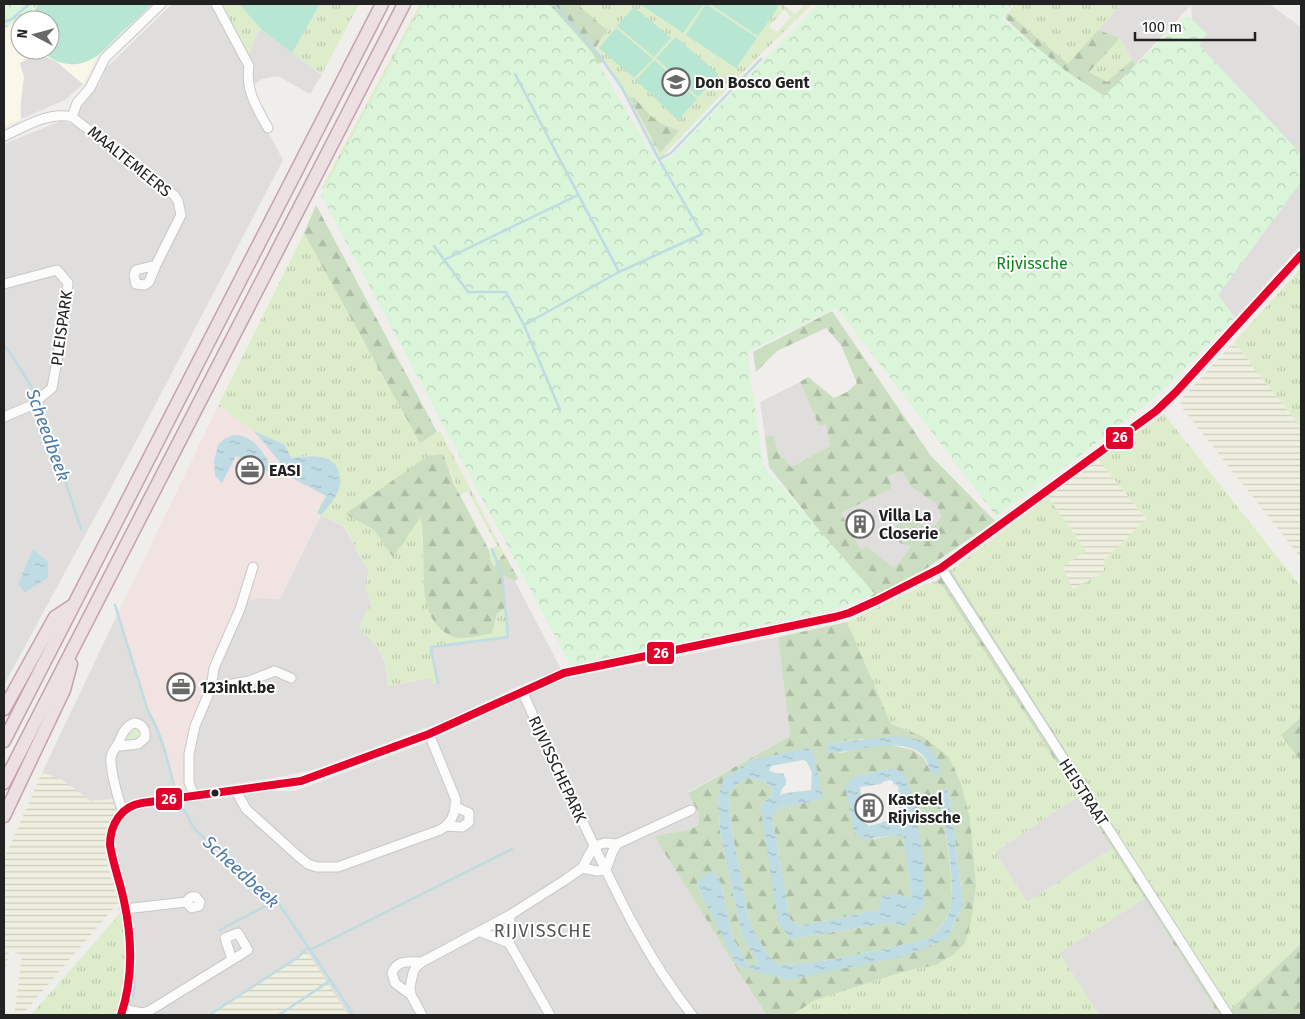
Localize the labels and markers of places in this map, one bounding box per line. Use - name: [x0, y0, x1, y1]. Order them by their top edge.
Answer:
- school or university icon: Don Bosco Gent: [661, 67, 691, 97]
- place label: Don Bosco Gent: [695, 73, 811, 92]
- office icon: EASI: [235, 455, 265, 485]
- place label: EASI: [269, 461, 301, 480]
- place label: Villa La Closerie: [878, 506, 939, 543]
- building icon: Villa La Closerie: [845, 509, 875, 539]
- office icon: 123inkt.be: [166, 672, 196, 702]
- place label: 123inkt.be: [200, 678, 275, 697]
- unlabelled marker: [210, 788, 220, 798]
- place label: Kasteel Rijvissche: [888, 790, 961, 827]
- building icon: Kasteel Rijvissche: [854, 793, 884, 823]

